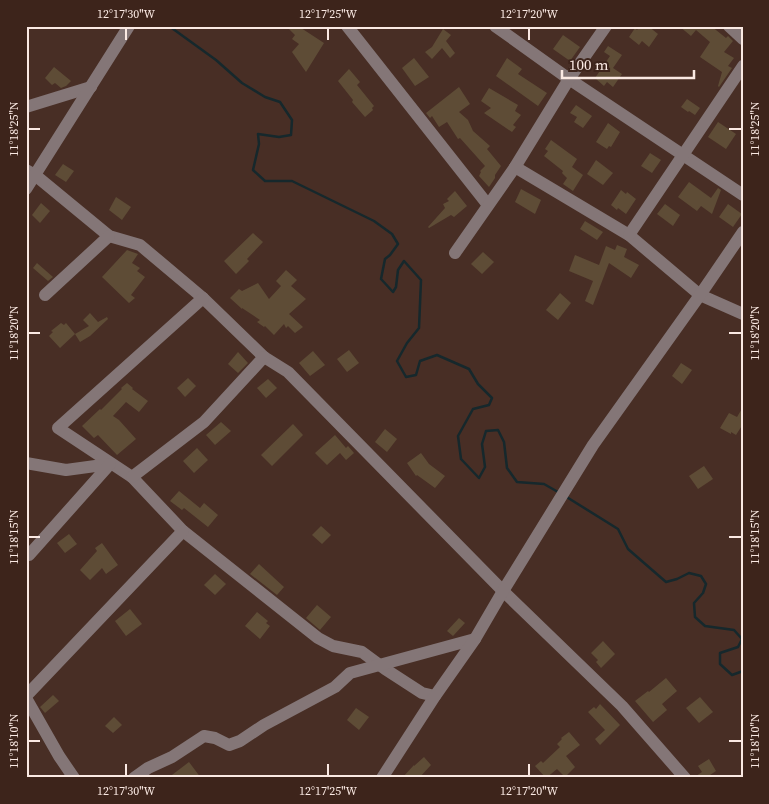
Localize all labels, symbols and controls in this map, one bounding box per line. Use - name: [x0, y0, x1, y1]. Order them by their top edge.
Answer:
- text: 12°17'30"W: [97, 6, 155, 22]
- text: 12°17'25"W: [299, 6, 357, 22]
- text: 12°17'20"W: [500, 6, 558, 22]
- scale bar: [562, 48, 694, 80]
- text: 100 m: [569, 54, 609, 75]
- text: 11°18'25"N: [6, 101, 22, 157]
- text: 11°18'25"N: [747, 101, 763, 157]
- text: 11°18'20"N: [6, 305, 22, 361]
- text: 11°18'20"N: [747, 305, 763, 361]
- text: 11°18'15"N: [6, 509, 22, 565]
- text: 11°18'15"N: [747, 509, 763, 565]
- text: 11°18'10"N: [6, 713, 22, 769]
- text: 11°18'10"N: [747, 713, 763, 769]
- text: 12°17'30"W: [97, 783, 155, 799]
- text: 12°17'25"W: [299, 783, 357, 799]
- text: 12°17'20"W: [500, 783, 558, 799]

